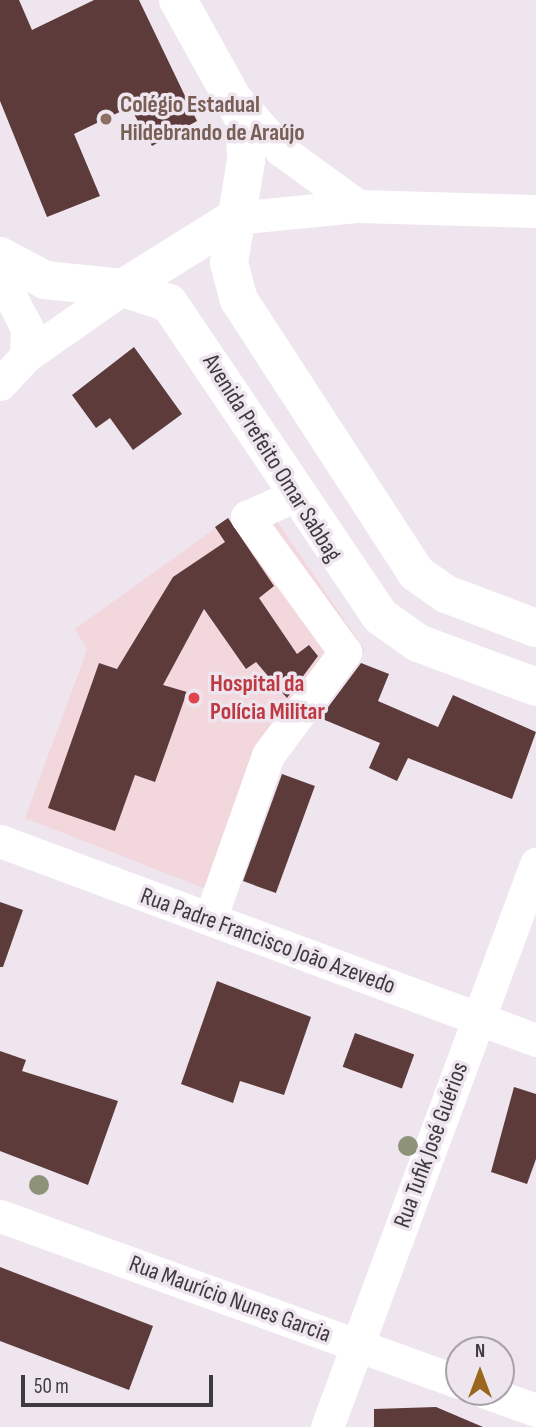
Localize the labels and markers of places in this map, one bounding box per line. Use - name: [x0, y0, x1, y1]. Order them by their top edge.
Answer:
- place label: Colégio Estadual Hildebrando de Araújo: [120, 91, 305, 147]
- marker: Colégio Estadual Hildebrando de Araújo: [98, 111, 114, 127]
- place label: Hospital da Polícia Militar: [210, 670, 325, 726]
- marker: Hospital da Polícia Militar: [184, 688, 204, 708]

